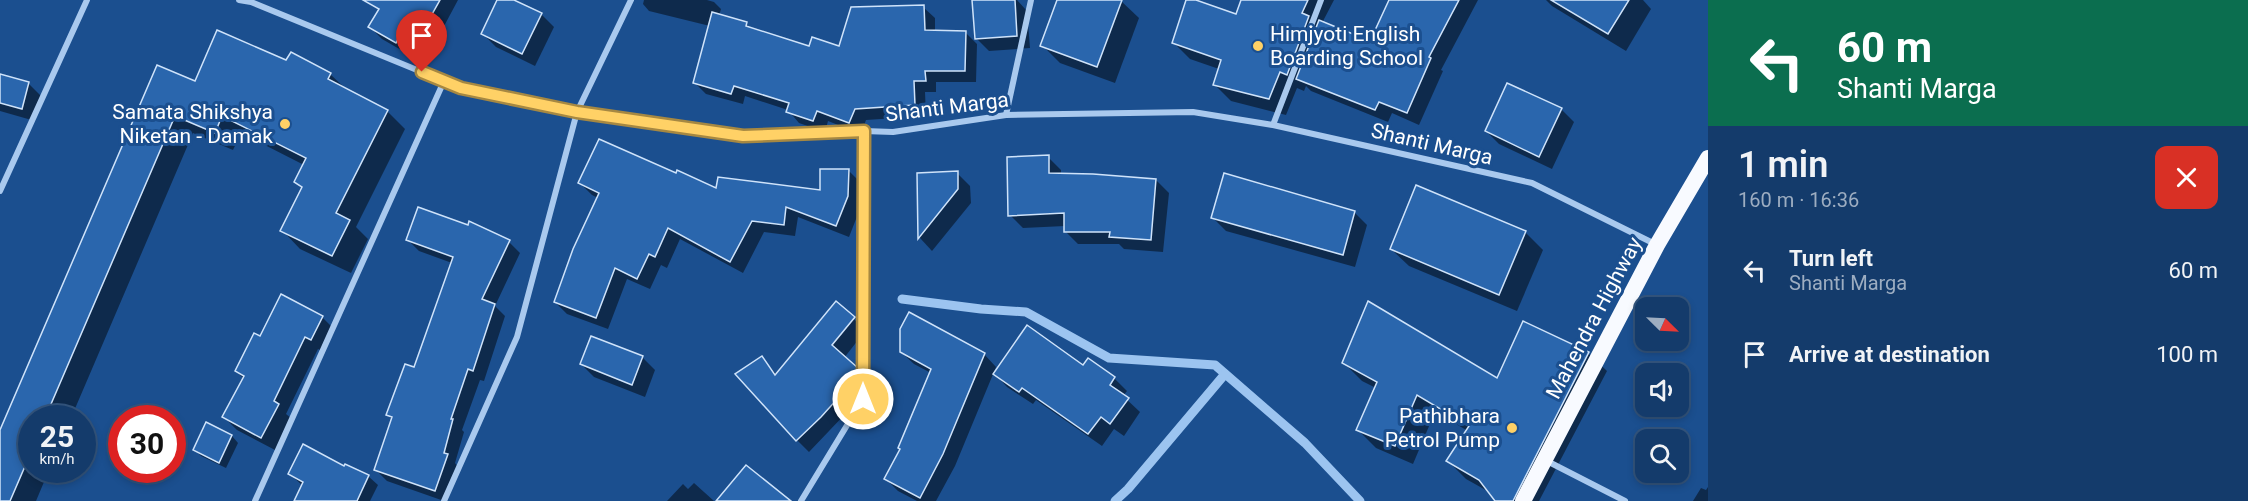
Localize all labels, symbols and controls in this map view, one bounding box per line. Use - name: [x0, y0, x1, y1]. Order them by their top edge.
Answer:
- pin: [396, 10, 447, 72]
- icon: arrive: [405, 19, 438, 52]
- place label: Himjyoti English Boarding School: [1270, 22, 1423, 70]
- text: 60 m: [1837, 23, 1932, 72]
- icon: left: [1738, 24, 1816, 102]
- marker: Himjyoti English Boarding School: [1251, 39, 1265, 53]
- text: Shanti Marga: [1837, 73, 1997, 105]
- street label: Shanti Marga: [884, 88, 1010, 126]
- place label: Samata Shikshya Niketan - Damak: [112, 100, 273, 148]
- marker: Samata Shikshya Niketan - Damak: [278, 117, 292, 131]
- street label: Shanti Marga: [1369, 118, 1495, 170]
- text: 1 min: [1738, 144, 1828, 186]
- button: close: [2155, 146, 2218, 209]
- text: 160 m · 16:36: [1738, 188, 1859, 212]
- street label: Mahendra Highway: [1541, 233, 1647, 403]
- text: Turn left: [1789, 246, 1873, 271]
- icon: left: [1738, 254, 1771, 287]
- text: 60 m: [2169, 258, 2218, 283]
- text: Shanti Marga: [1789, 271, 1907, 295]
- north arrow: [1635, 297, 1689, 351]
- map controls: [1635, 297, 1689, 483]
- icon: arrive: [1738, 338, 1771, 371]
- text: Arrive at destination: [1789, 342, 1990, 367]
- text: 100 m: [2156, 342, 2218, 367]
- button: sound: [1635, 363, 1689, 417]
- position arrow: [831, 367, 895, 431]
- place label: Pathibhara Petrol Pump: [1385, 404, 1500, 452]
- speed limit sign: 30: [108, 405, 186, 483]
- text: 25: [40, 419, 74, 454]
- marker: Pathibhara Petrol Pump: [1505, 421, 1519, 435]
- button: search: [1635, 429, 1689, 483]
- text: km/h: [39, 450, 75, 468]

